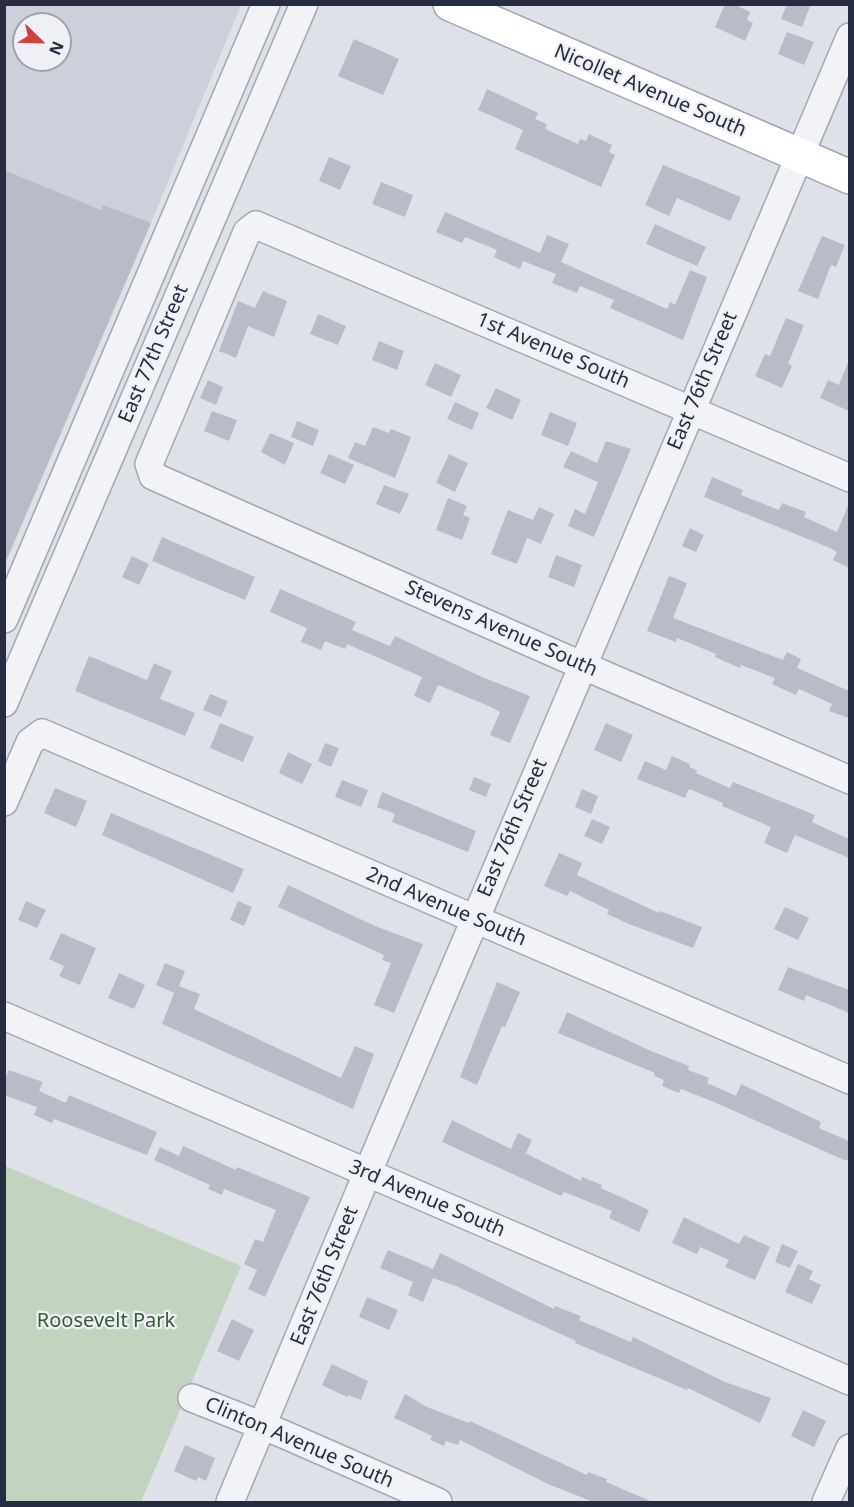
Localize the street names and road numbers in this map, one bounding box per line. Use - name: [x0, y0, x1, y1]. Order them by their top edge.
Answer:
- street label: Nicollet Avenue South: [550, 40, 750, 142]
- street label: East 77th Street: [114, 281, 194, 427]
- street label: 1st Avenue South: [473, 308, 633, 394]
- street label: East 76th Street: [663, 308, 743, 454]
- street label: Stevens Avenue South: [401, 576, 601, 682]
- street label: East 76th Street: [473, 755, 553, 901]
- street label: 2nd Avenue South: [362, 862, 530, 952]
- street label: 3rd Avenue South: [345, 1155, 509, 1243]
- street label: East 76th Street: [286, 1203, 364, 1349]
- street label: Clinton Avenue South: [201, 1392, 397, 1494]

